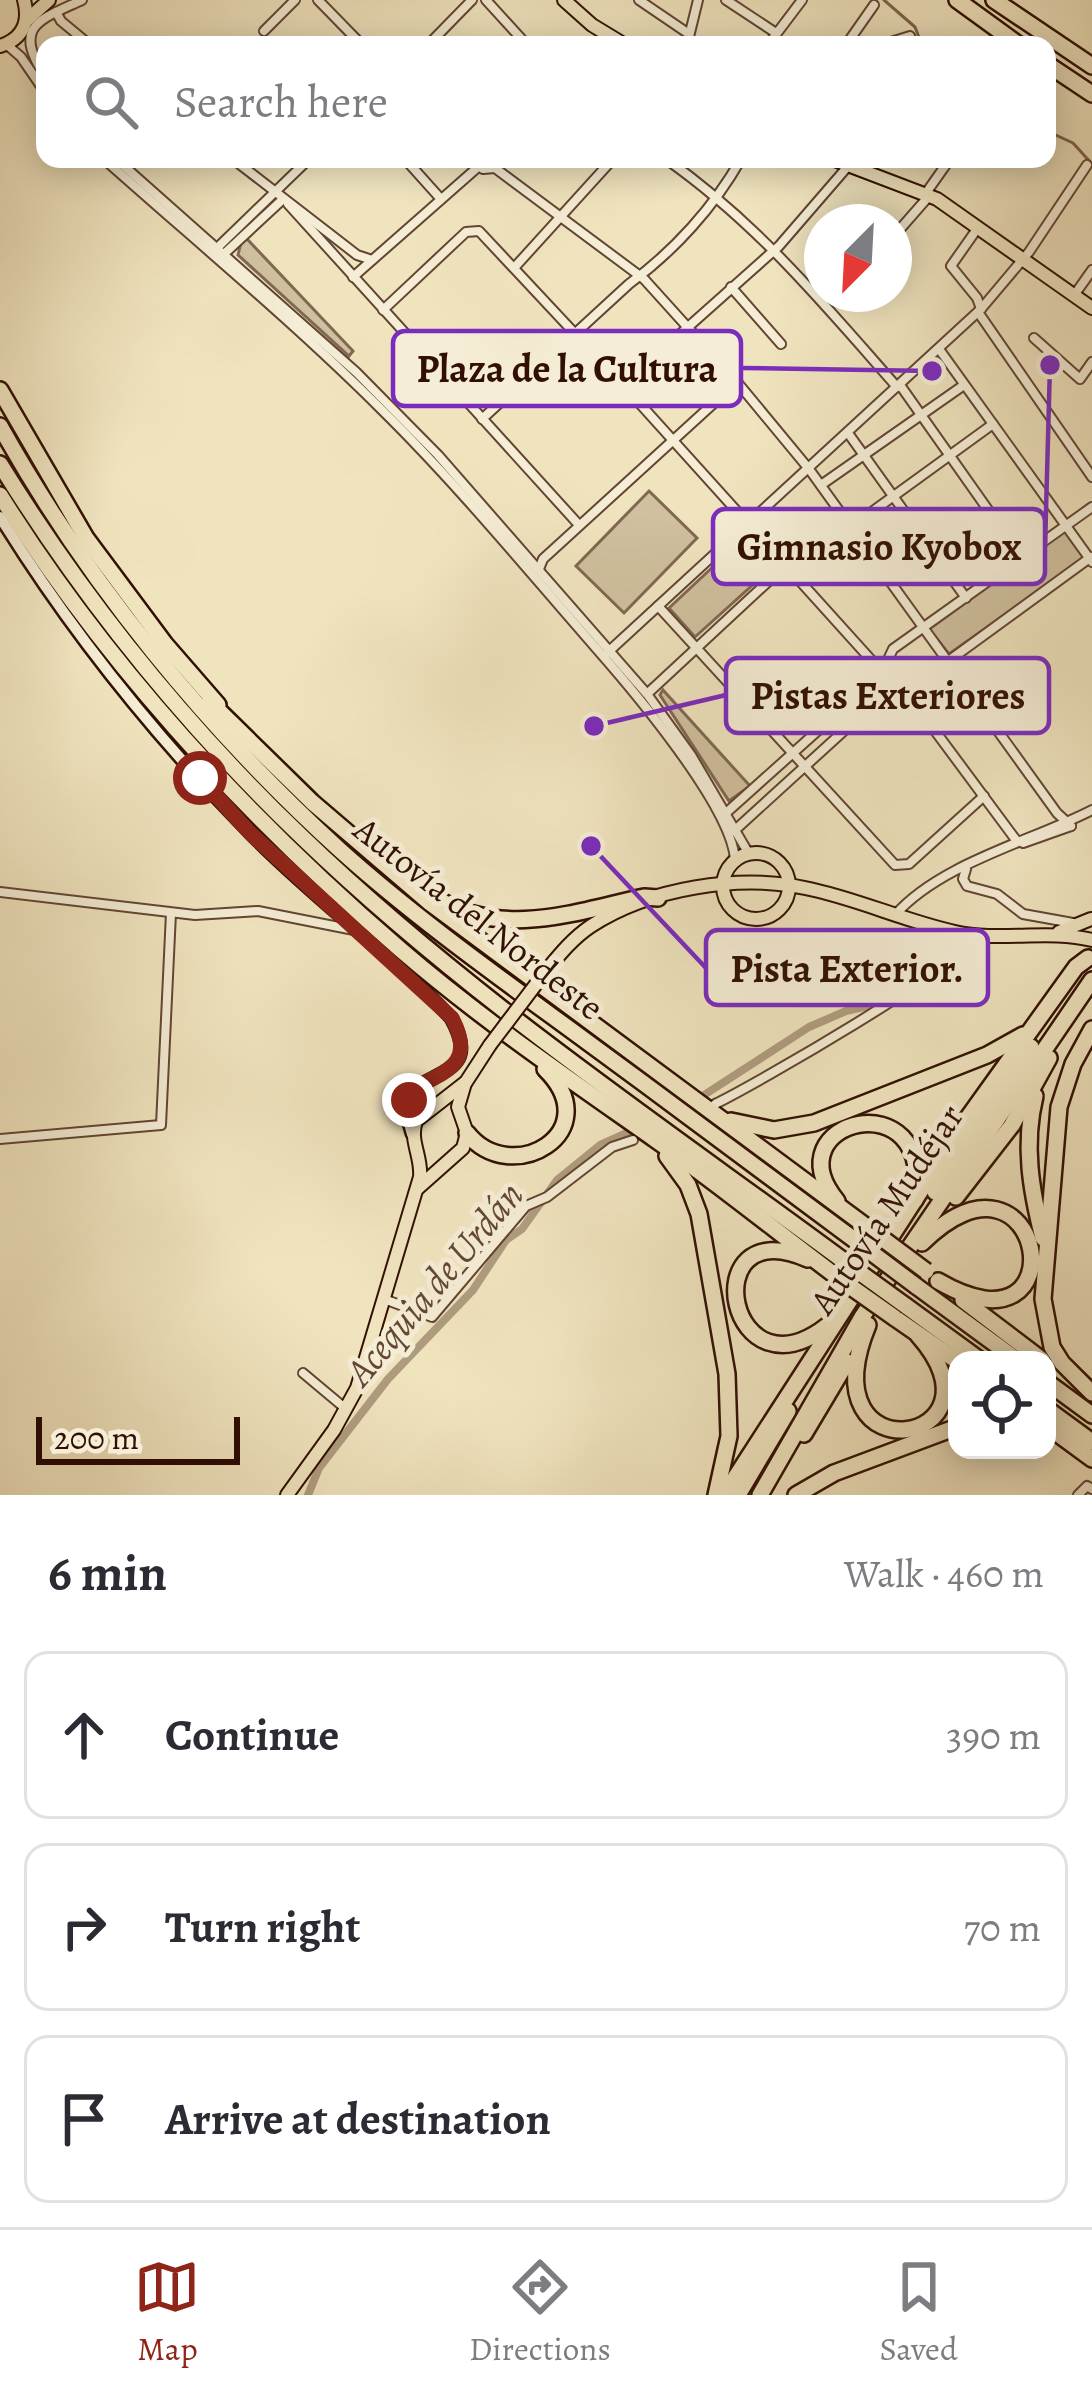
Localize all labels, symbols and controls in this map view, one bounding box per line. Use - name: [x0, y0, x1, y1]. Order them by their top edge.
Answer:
- search box: [36, 36, 1056, 168]
- icon: search: [78, 69, 144, 135]
- text: Search here: [174, 71, 388, 133]
- north arrow: [804, 204, 912, 312]
- callout: Plaza de la Cultura: [393, 331, 741, 406]
- text: Plaza de la Cultura: [417, 342, 718, 395]
- callout: Gimnasio Kyobox: [713, 509, 1045, 584]
- text: Gimnasio Kyobox: [737, 520, 1022, 573]
- callout: Pistas Exteriores: [726, 658, 1049, 733]
- text: Pistas Exteriores: [751, 669, 1025, 722]
- route start: [173, 751, 227, 805]
- street label: Autovía del Nordeste: [343, 804, 614, 1031]
- callout: Pista Exterior.: [706, 930, 988, 1005]
- text: Pista Exterior.: [730, 942, 964, 995]
- route end: [382, 1073, 436, 1127]
- street label: Autovía Mudéjar: [797, 1094, 974, 1324]
- water label: Acequia de Urdán: [332, 1170, 535, 1398]
- map controls: [948, 1351, 1056, 1459]
- button: locate: [948, 1351, 1056, 1459]
- scale bar: [36, 1411, 240, 1464]
- text: 200 m: [54, 1415, 139, 1460]
- text: 6 min: [48, 1538, 167, 1608]
- text: Walk · 460 m: [844, 1547, 1044, 1600]
- icon: ahead: [51, 1702, 117, 1768]
- text: Continue: [165, 1704, 339, 1766]
- text: 390 m: [946, 1709, 1041, 1762]
- icon: right: [51, 1894, 117, 1960]
- text: Turn right: [165, 1896, 360, 1958]
- text: 70 m: [964, 1901, 1041, 1954]
- icon: arrive: [51, 2086, 117, 2152]
- text: Arrive at destination: [165, 2088, 551, 2150]
- tab: Map: [134, 2254, 200, 2371]
- tab: Directions: [469, 2254, 611, 2371]
- tab: Saved: [879, 2254, 958, 2371]

